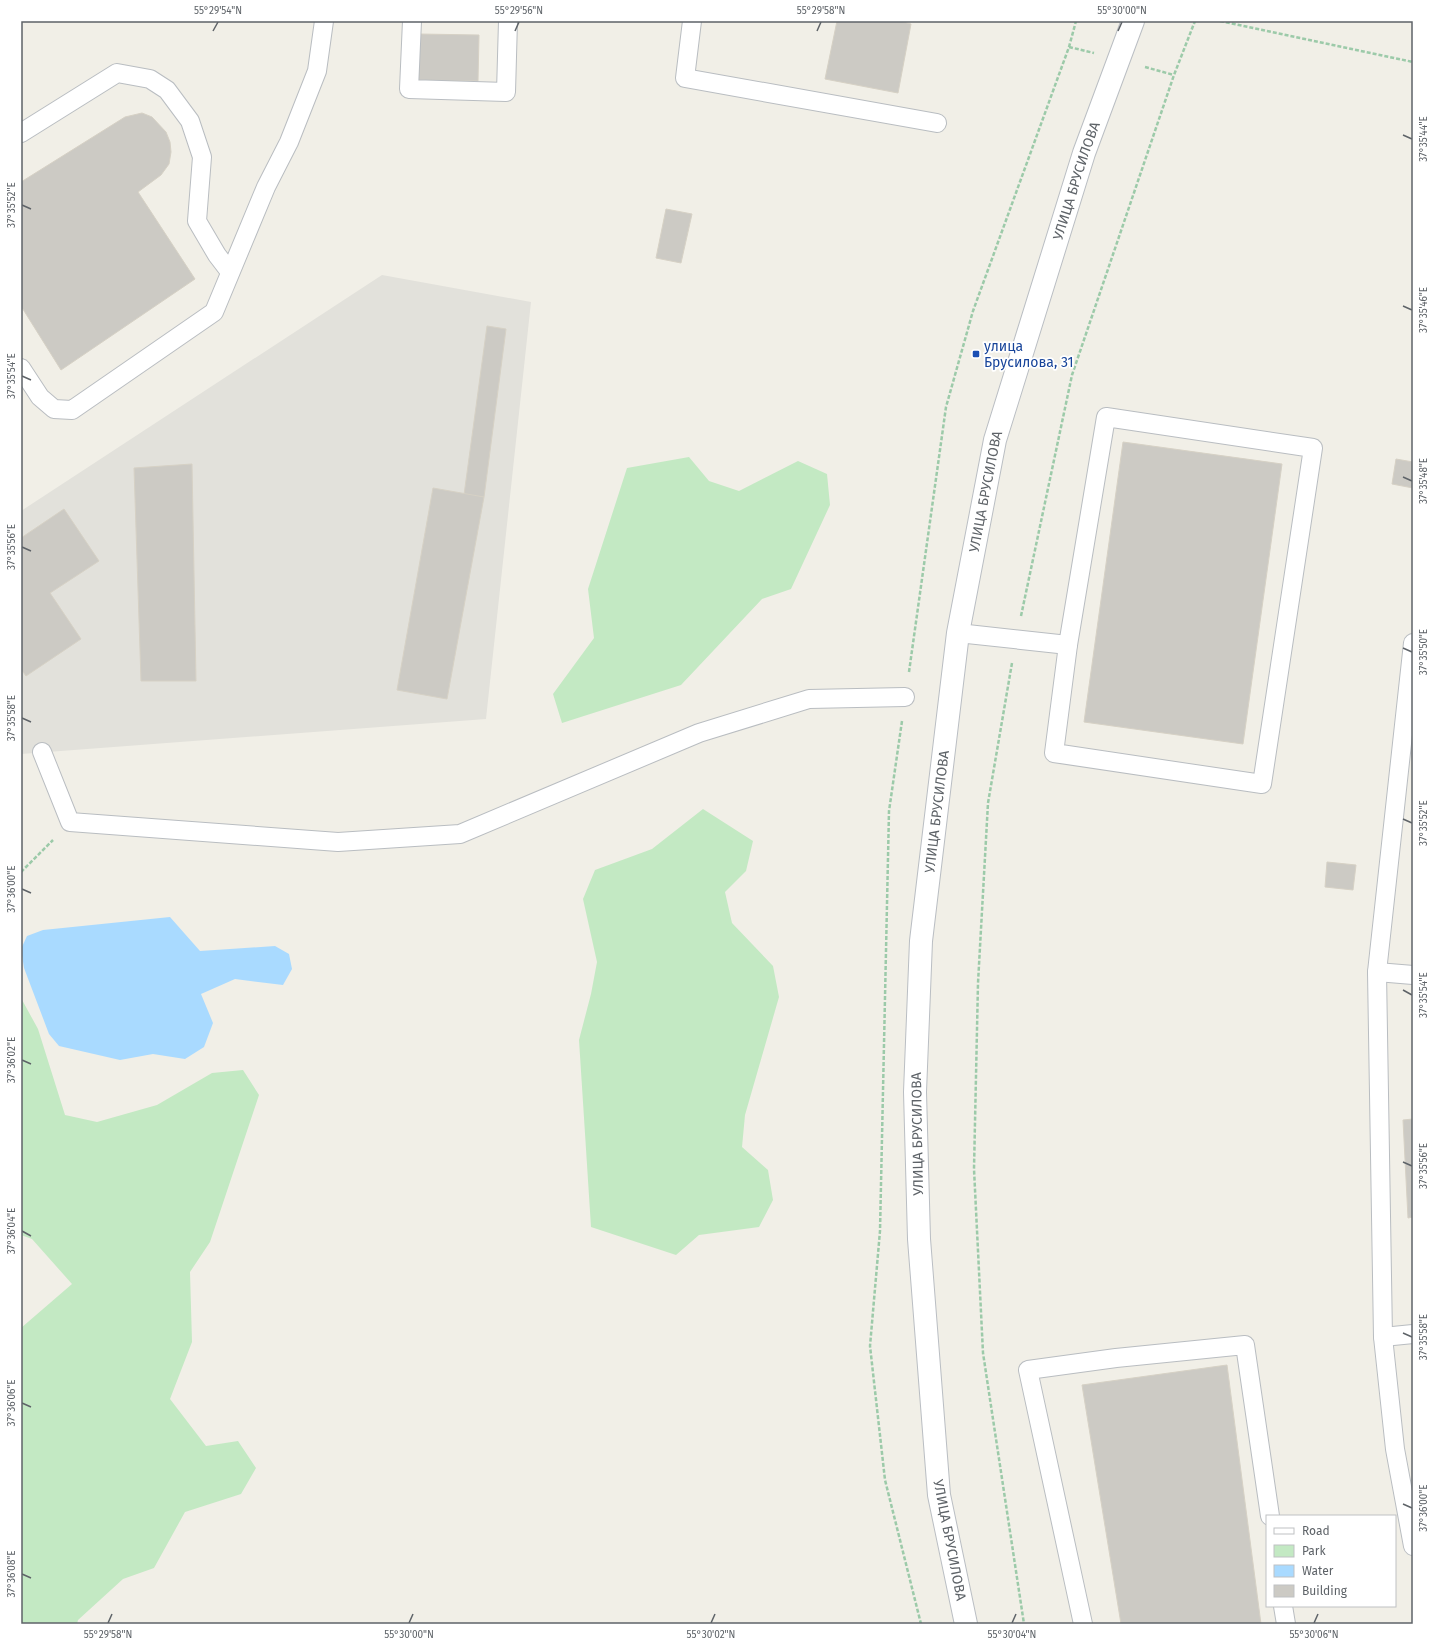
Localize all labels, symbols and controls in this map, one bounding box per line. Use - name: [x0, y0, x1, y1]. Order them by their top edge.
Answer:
- text: 55°29'54"N: [194, 5, 242, 17]
- text: 55°29'56"N: [495, 5, 543, 17]
- text: 55°29'58"N: [797, 5, 845, 17]
- text: 55°30'00"N: [1097, 5, 1147, 17]
- text: 37°35'44"E: [1418, 116, 1430, 162]
- street label: УЛИЦА БРУСИЛОВА: [1050, 120, 1104, 242]
- text: 37°35'52"E: [6, 182, 18, 228]
- text: 37°35'46"E: [1418, 287, 1430, 333]
- place label: улица Брусилова, 31: [984, 338, 1074, 371]
- marker: улица Брусилова, 31: [971, 349, 981, 359]
- text: 37°35'54"E: [6, 353, 18, 399]
- street label: УЛИЦА БРУСИЛОВА: [966, 429, 1006, 554]
- text: 37°35'48"E: [1418, 458, 1430, 504]
- text: 37°35'56"E: [6, 524, 18, 570]
- text: 37°35'50"E: [1418, 629, 1430, 675]
- text: 37°35'58"E: [6, 695, 18, 741]
- street label: УЛИЦА БРУСИЛОВА: [921, 750, 953, 874]
- text: 37°35'52"E: [1418, 800, 1430, 846]
- text: 37°36'00"E: [6, 865, 18, 913]
- text: 37°35'54"E: [1418, 972, 1430, 1018]
- text: 37°36'02"E: [6, 1037, 18, 1083]
- street label: УЛИЦА БРУСИЛОВА: [908, 1072, 927, 1196]
- text: 37°35'56"E: [1418, 1143, 1430, 1189]
- text: 37°36'04"E: [6, 1208, 18, 1254]
- text: 37°35'58"E: [1418, 1314, 1430, 1360]
- text: 37°36'06"E: [6, 1380, 18, 1426]
- street label: УЛИЦА БРУСИЛОВА: [929, 1478, 970, 1602]
- text: 37°36'00"E: [1418, 1484, 1430, 1532]
- legend: [1266, 1515, 1396, 1607]
- text: Road: [1302, 1524, 1330, 1538]
- text: Park: [1302, 1544, 1326, 1558]
- text: 37°36'08"E: [6, 1550, 18, 1598]
- text: Water: [1302, 1564, 1334, 1578]
- text: Building: [1302, 1584, 1348, 1598]
- text: 55°29'58"N: [84, 1629, 132, 1641]
- text: 55°30'00"N: [384, 1629, 434, 1641]
- text: 55°30'02"N: [687, 1629, 735, 1641]
- text: 55°30'04"N: [988, 1629, 1036, 1641]
- text: 55°30'06"N: [1289, 1629, 1339, 1641]

